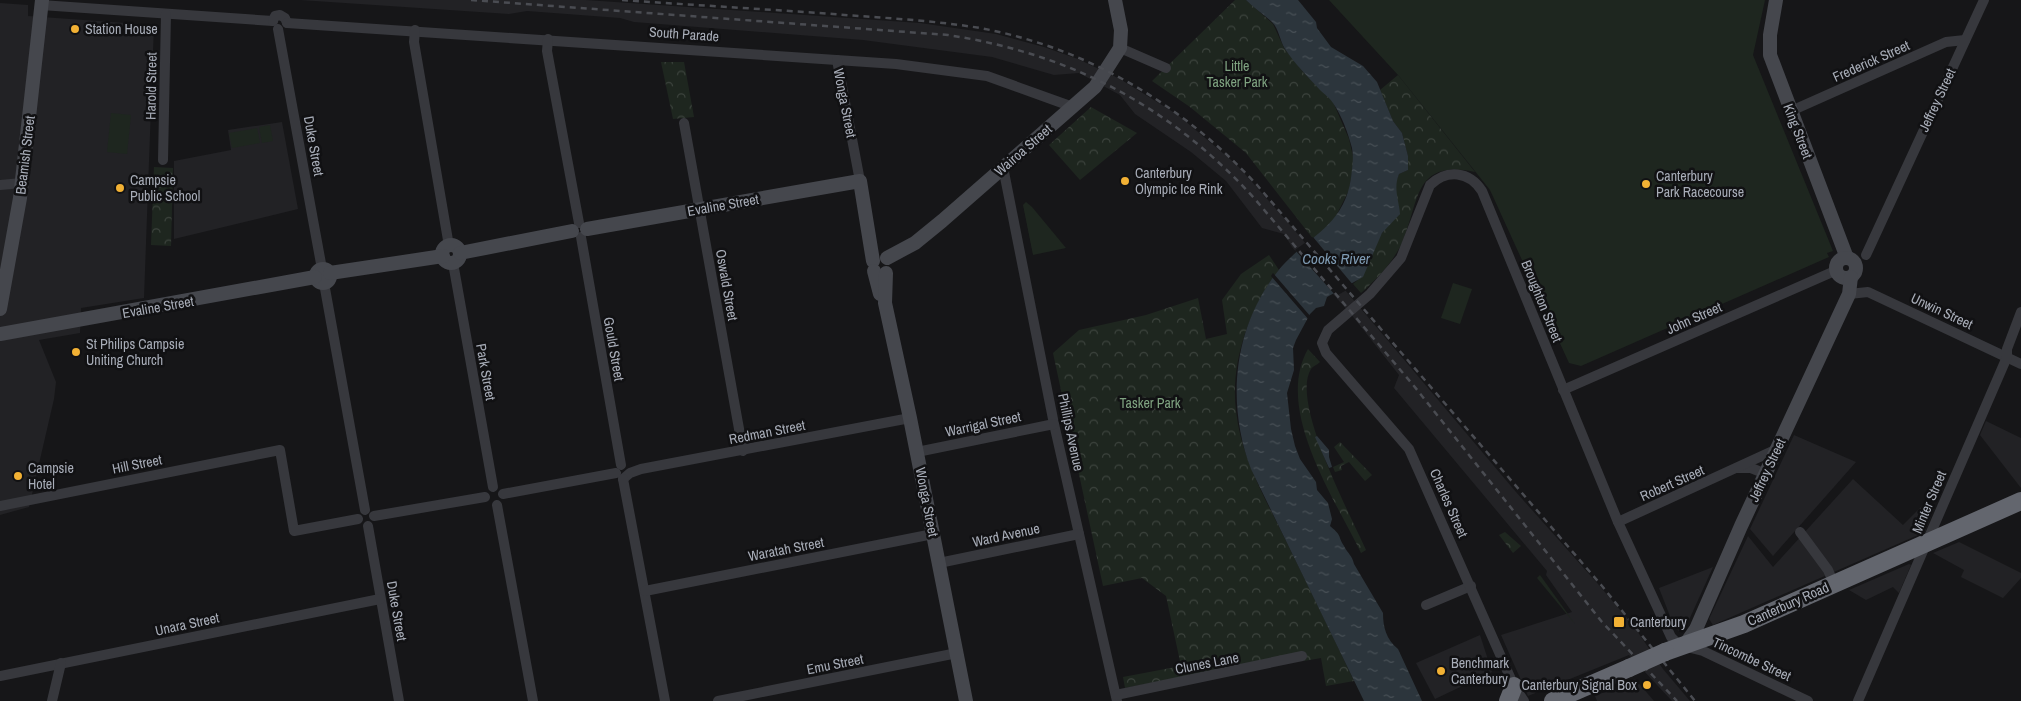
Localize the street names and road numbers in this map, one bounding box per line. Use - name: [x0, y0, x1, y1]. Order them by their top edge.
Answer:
- street label: South Parade: [648, 23, 720, 45]
- street label: Frederick Street: [1830, 36, 1912, 86]
- street label: Harold Street: [141, 52, 161, 120]
- street label: Jeffrey Street: [1914, 65, 1960, 135]
- street label: Wonga Street: [829, 67, 861, 139]
- street label: King Street: [1779, 101, 1817, 161]
- street label: Beamish Street: [11, 115, 39, 195]
- street label: Duke Street: [300, 115, 328, 177]
- street label: Wairoa Street: [991, 120, 1055, 180]
- street label: Evaline Street: [686, 190, 760, 220]
- street label: Oswald Street: [712, 248, 742, 322]
- street label: Broughton Street: [1517, 257, 1567, 345]
- street label: Unwin Street: [1908, 289, 1976, 333]
- street label: Evaline Street: [121, 292, 195, 322]
- street label: John Street: [1664, 298, 1724, 338]
- street label: Gould Street: [600, 316, 628, 382]
- street label: Park Street: [472, 342, 500, 402]
- street label: Phillips Avenue: [1054, 392, 1088, 472]
- street label: Warrigal Street: [944, 407, 1022, 441]
- street label: Redman Street: [727, 416, 807, 448]
- street label: Jeffrey Street: [1744, 435, 1790, 505]
- street label: Hill Street: [111, 450, 163, 478]
- street label: Robert Street: [1637, 461, 1707, 505]
- street label: Wonga Street: [911, 466, 943, 538]
- street label: Charles Street: [1426, 466, 1472, 540]
- street label: Minter Street: [1908, 468, 1950, 536]
- street label: Ward Avenue: [971, 519, 1041, 551]
- street label: Waratah Street: [747, 533, 825, 565]
- street label: Canterbury Road: [1744, 578, 1832, 630]
- street label: Duke Street: [383, 580, 411, 642]
- street label: Unara Street: [153, 608, 221, 640]
- street label: Tincombe Street: [1710, 633, 1794, 685]
- street label: Clunes Lane: [1174, 648, 1240, 678]
- street label: Emu Street: [805, 650, 865, 678]

